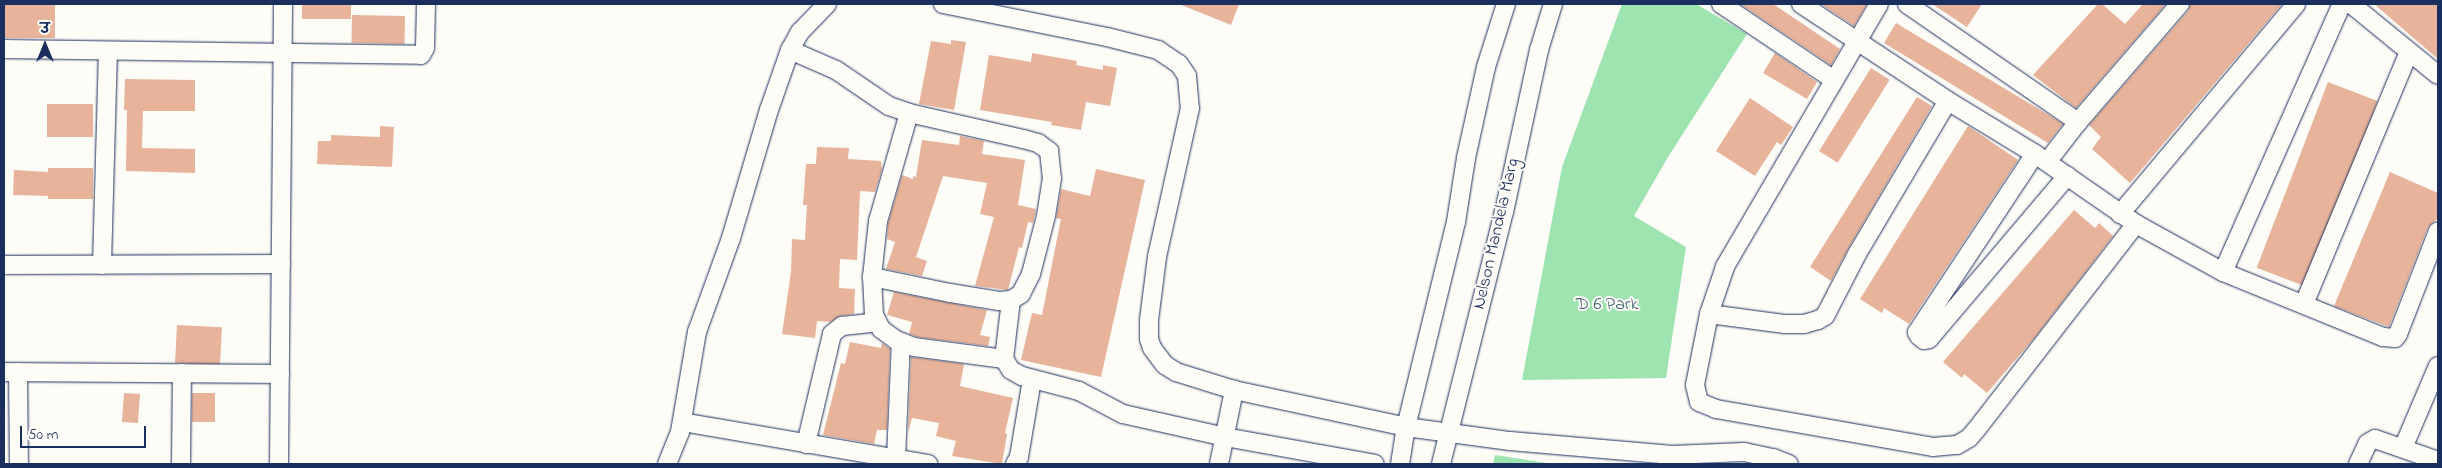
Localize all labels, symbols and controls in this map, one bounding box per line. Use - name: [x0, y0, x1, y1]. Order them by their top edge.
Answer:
- text: उ: [40, 19, 50, 40]
- north arrow: [20, 20, 70, 70]
- street label: Nelson Mandela Marg: [1469, 156, 1525, 312]
- park label: D 6 Park: [1576, 294, 1638, 316]
- scale bar: [22, 416, 149, 448]
- text: 50 m: [28, 424, 58, 446]

